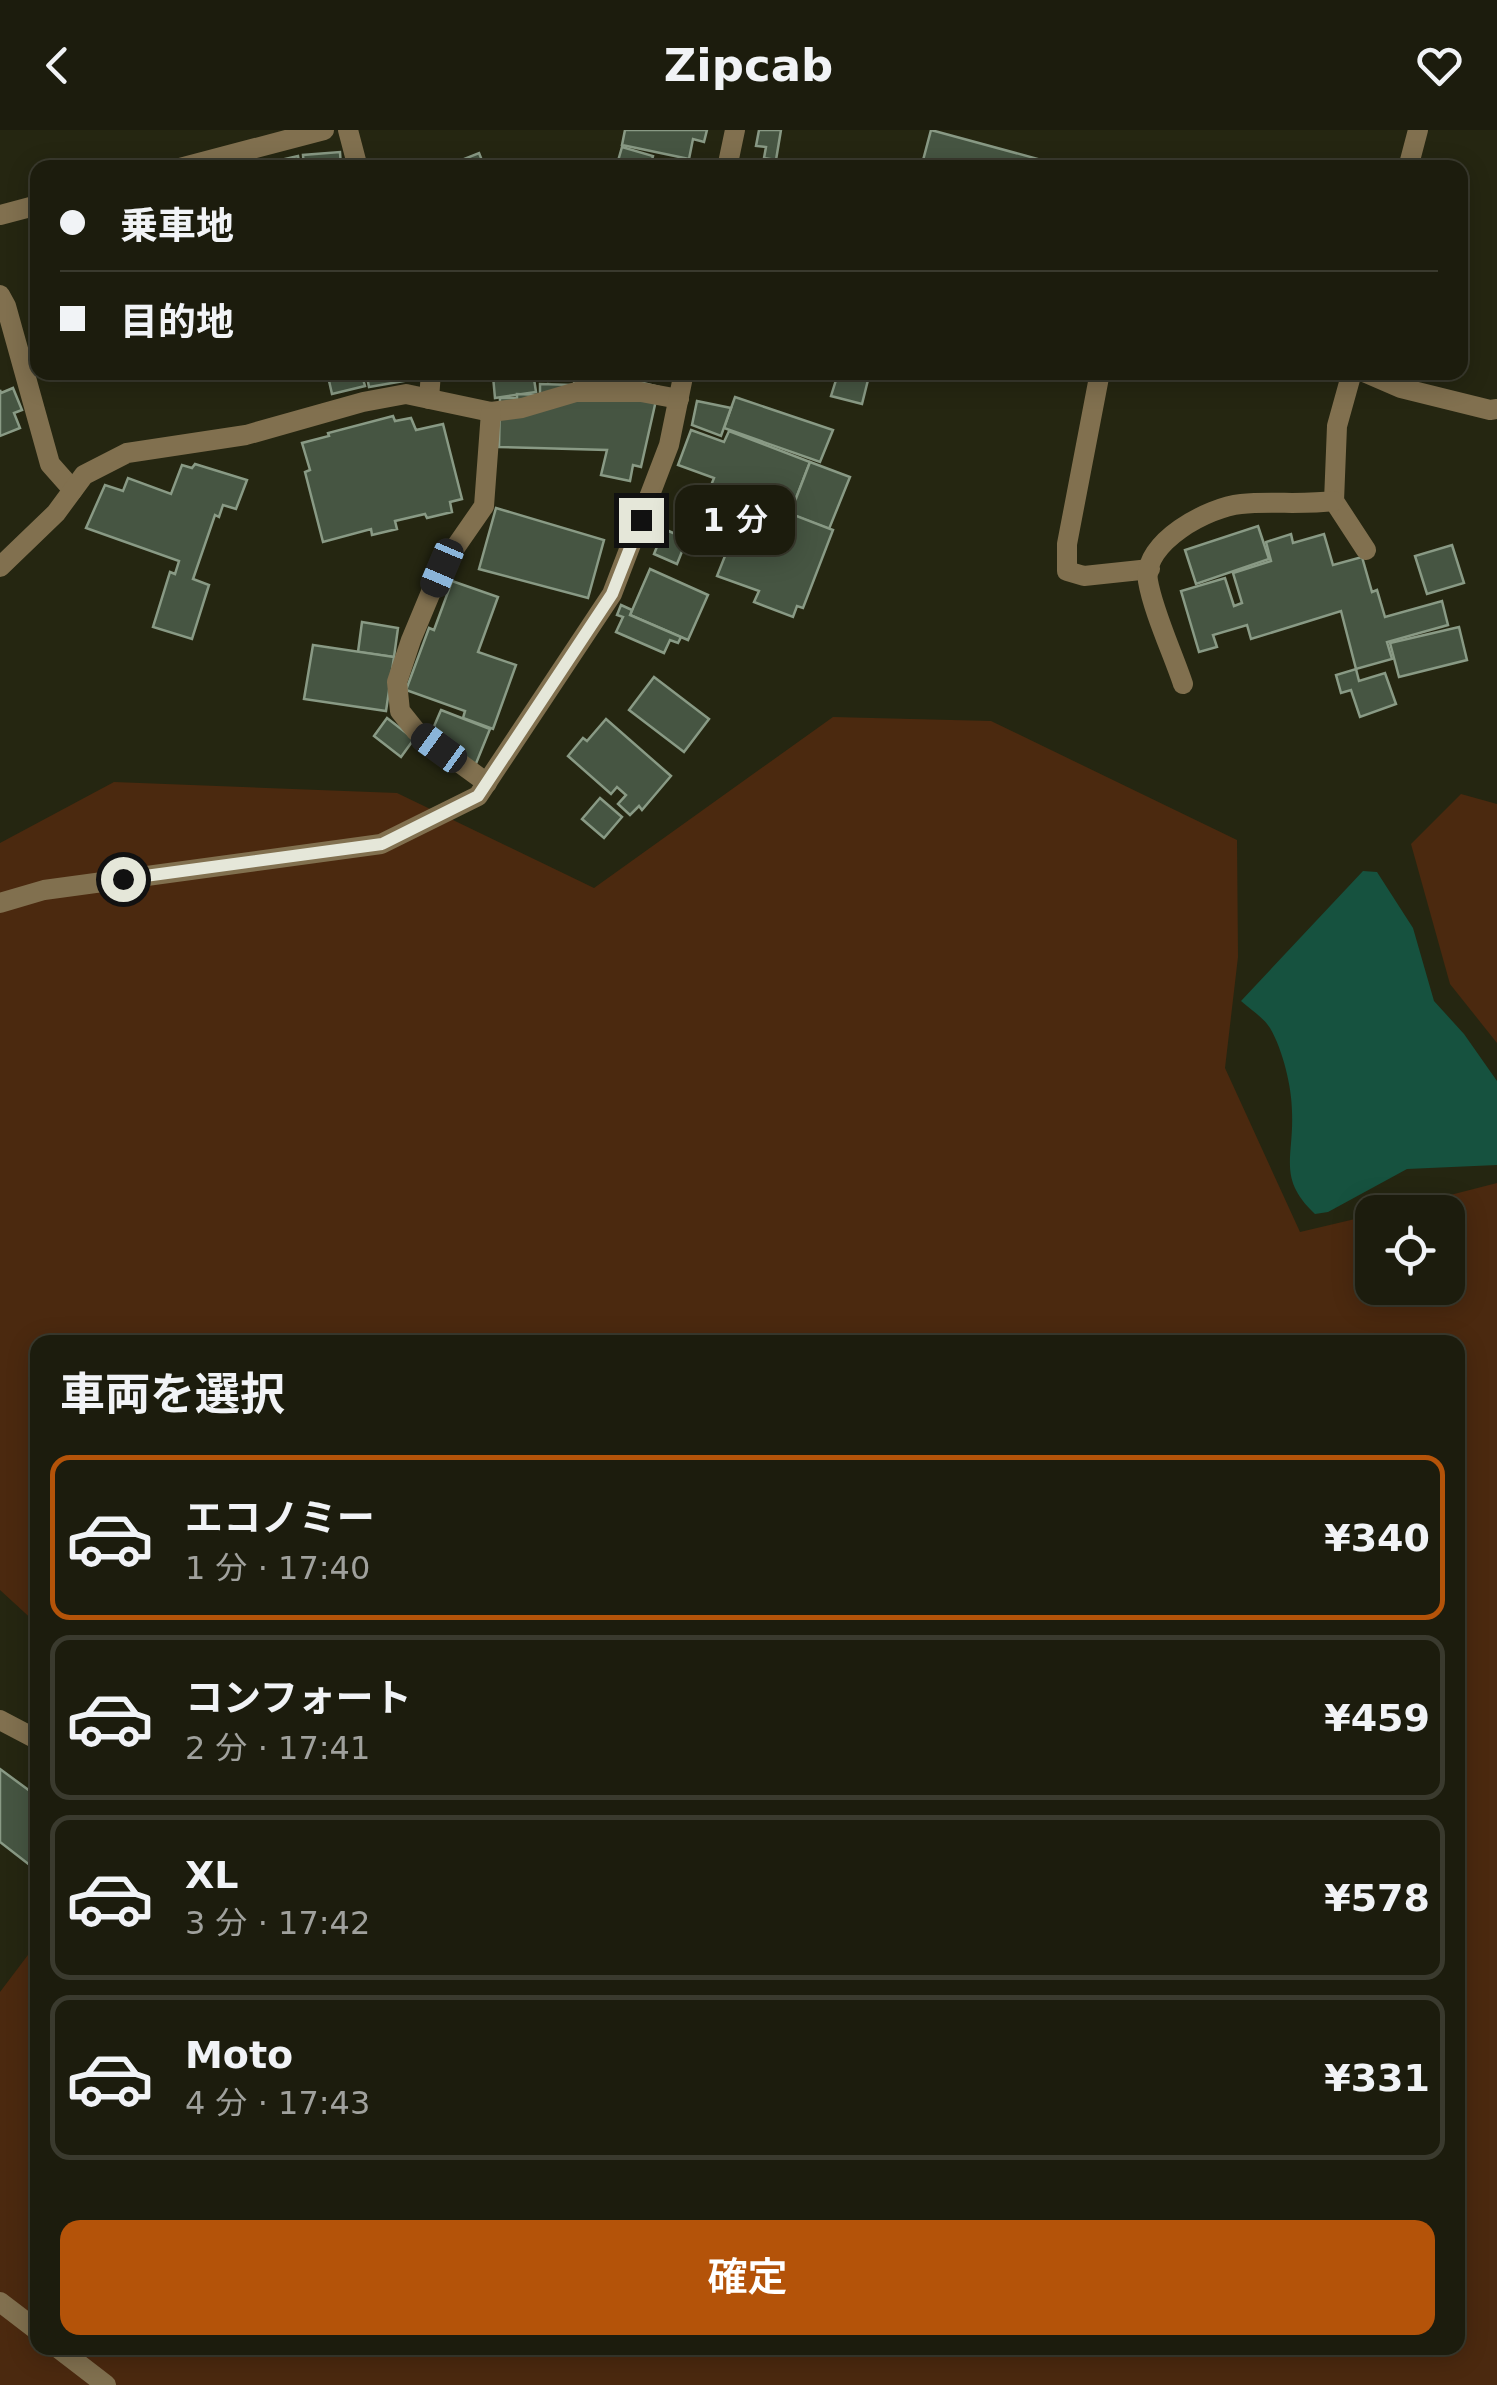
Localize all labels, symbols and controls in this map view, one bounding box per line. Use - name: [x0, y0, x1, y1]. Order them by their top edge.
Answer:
- icon: back: [30, 38, 85, 93]
- icon: heart: [1412, 38, 1467, 93]
- text: Zipcab: [664, 39, 833, 92]
- text: 乗車地: [120, 204, 234, 248]
- text: 目的地: [120, 300, 234, 344]
- callout: 1 分: [676, 485, 796, 555]
- route end: [619, 498, 664, 543]
- text: 1 分: [702, 501, 768, 539]
- car: [416, 535, 468, 601]
- car: [406, 718, 472, 778]
- route start: [101, 857, 146, 902]
- map controls: [1355, 1195, 1465, 1305]
- button: locate: [1355, 1195, 1465, 1305]
- text: 車両を選択: [60, 1368, 285, 1421]
- icon: car: [65, 1493, 155, 1583]
- text: エコノミー: [185, 1496, 375, 1540]
- text: ¥340: [1324, 1516, 1430, 1560]
- text: 1 分 · 17:40: [185, 1549, 370, 1587]
- icon: car: [65, 1673, 155, 1763]
- text: コンフォート: [185, 1676, 412, 1720]
- text: ¥459: [1324, 1696, 1430, 1740]
- text: 2 分 · 17:41: [185, 1729, 370, 1767]
- icon: car: [65, 1853, 155, 1943]
- text: XL: [185, 1853, 239, 1897]
- text: ¥578: [1324, 1876, 1430, 1920]
- text: 3 分 · 17:42: [185, 1904, 370, 1942]
- icon: car: [65, 2033, 155, 2123]
- text: Moto: [185, 2033, 293, 2077]
- text: ¥331: [1324, 2056, 1430, 2100]
- text: 4 分 · 17:43: [185, 2084, 370, 2122]
- button: 確定: [60, 2220, 1435, 2335]

